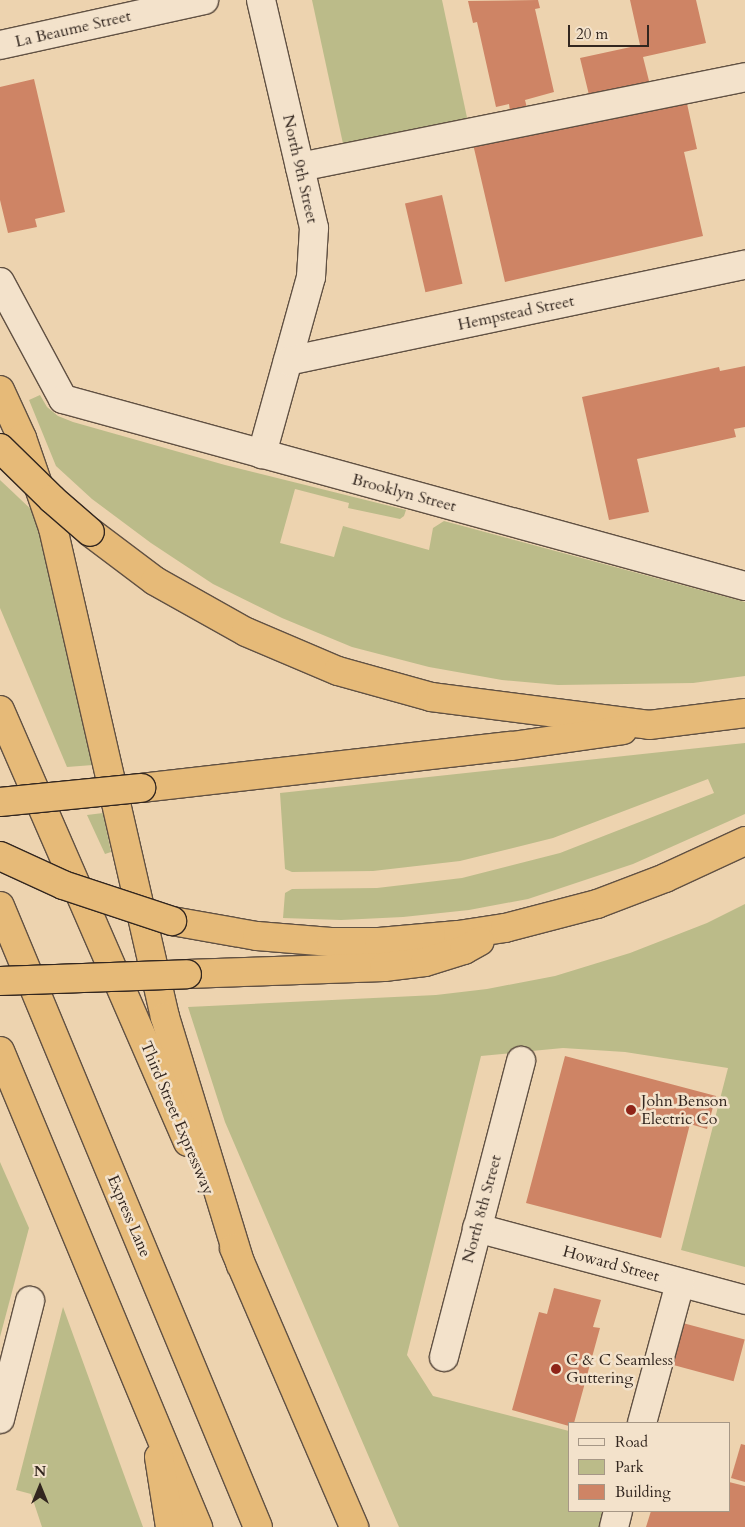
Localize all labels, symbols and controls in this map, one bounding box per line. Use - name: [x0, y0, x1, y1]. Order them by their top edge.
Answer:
- street label: La Beaume Street: [13, 6, 133, 52]
- scale bar: [570, 15, 651, 47]
- text: 20 m: [576, 24, 608, 44]
- street label: North 9th Street: [278, 113, 322, 225]
- street label: Hempstead Street: [456, 291, 576, 335]
- street label: Brooklyn Street: [350, 470, 458, 516]
- street label: Third Street Expressway: [136, 1038, 218, 1198]
- place label: John Benson Electric Co: [641, 1091, 728, 1129]
- marker: John Benson Electric Co: [625, 1104, 637, 1116]
- street label: North 8th Street: [458, 1153, 506, 1265]
- street label: Express Lane: [103, 1172, 155, 1260]
- street label: Howard Street: [561, 1242, 661, 1286]
- place label: C & C Seamless Guttering: [566, 1350, 673, 1388]
- marker: C & C Seamless Guttering: [550, 1363, 562, 1375]
- legend: [568, 1422, 730, 1512]
- text: Road: [615, 1432, 648, 1452]
- text: Park: [615, 1457, 644, 1477]
- north arrow: [15, 1462, 65, 1512]
- text: N: [34, 1462, 46, 1481]
- text: Building: [615, 1482, 671, 1502]

